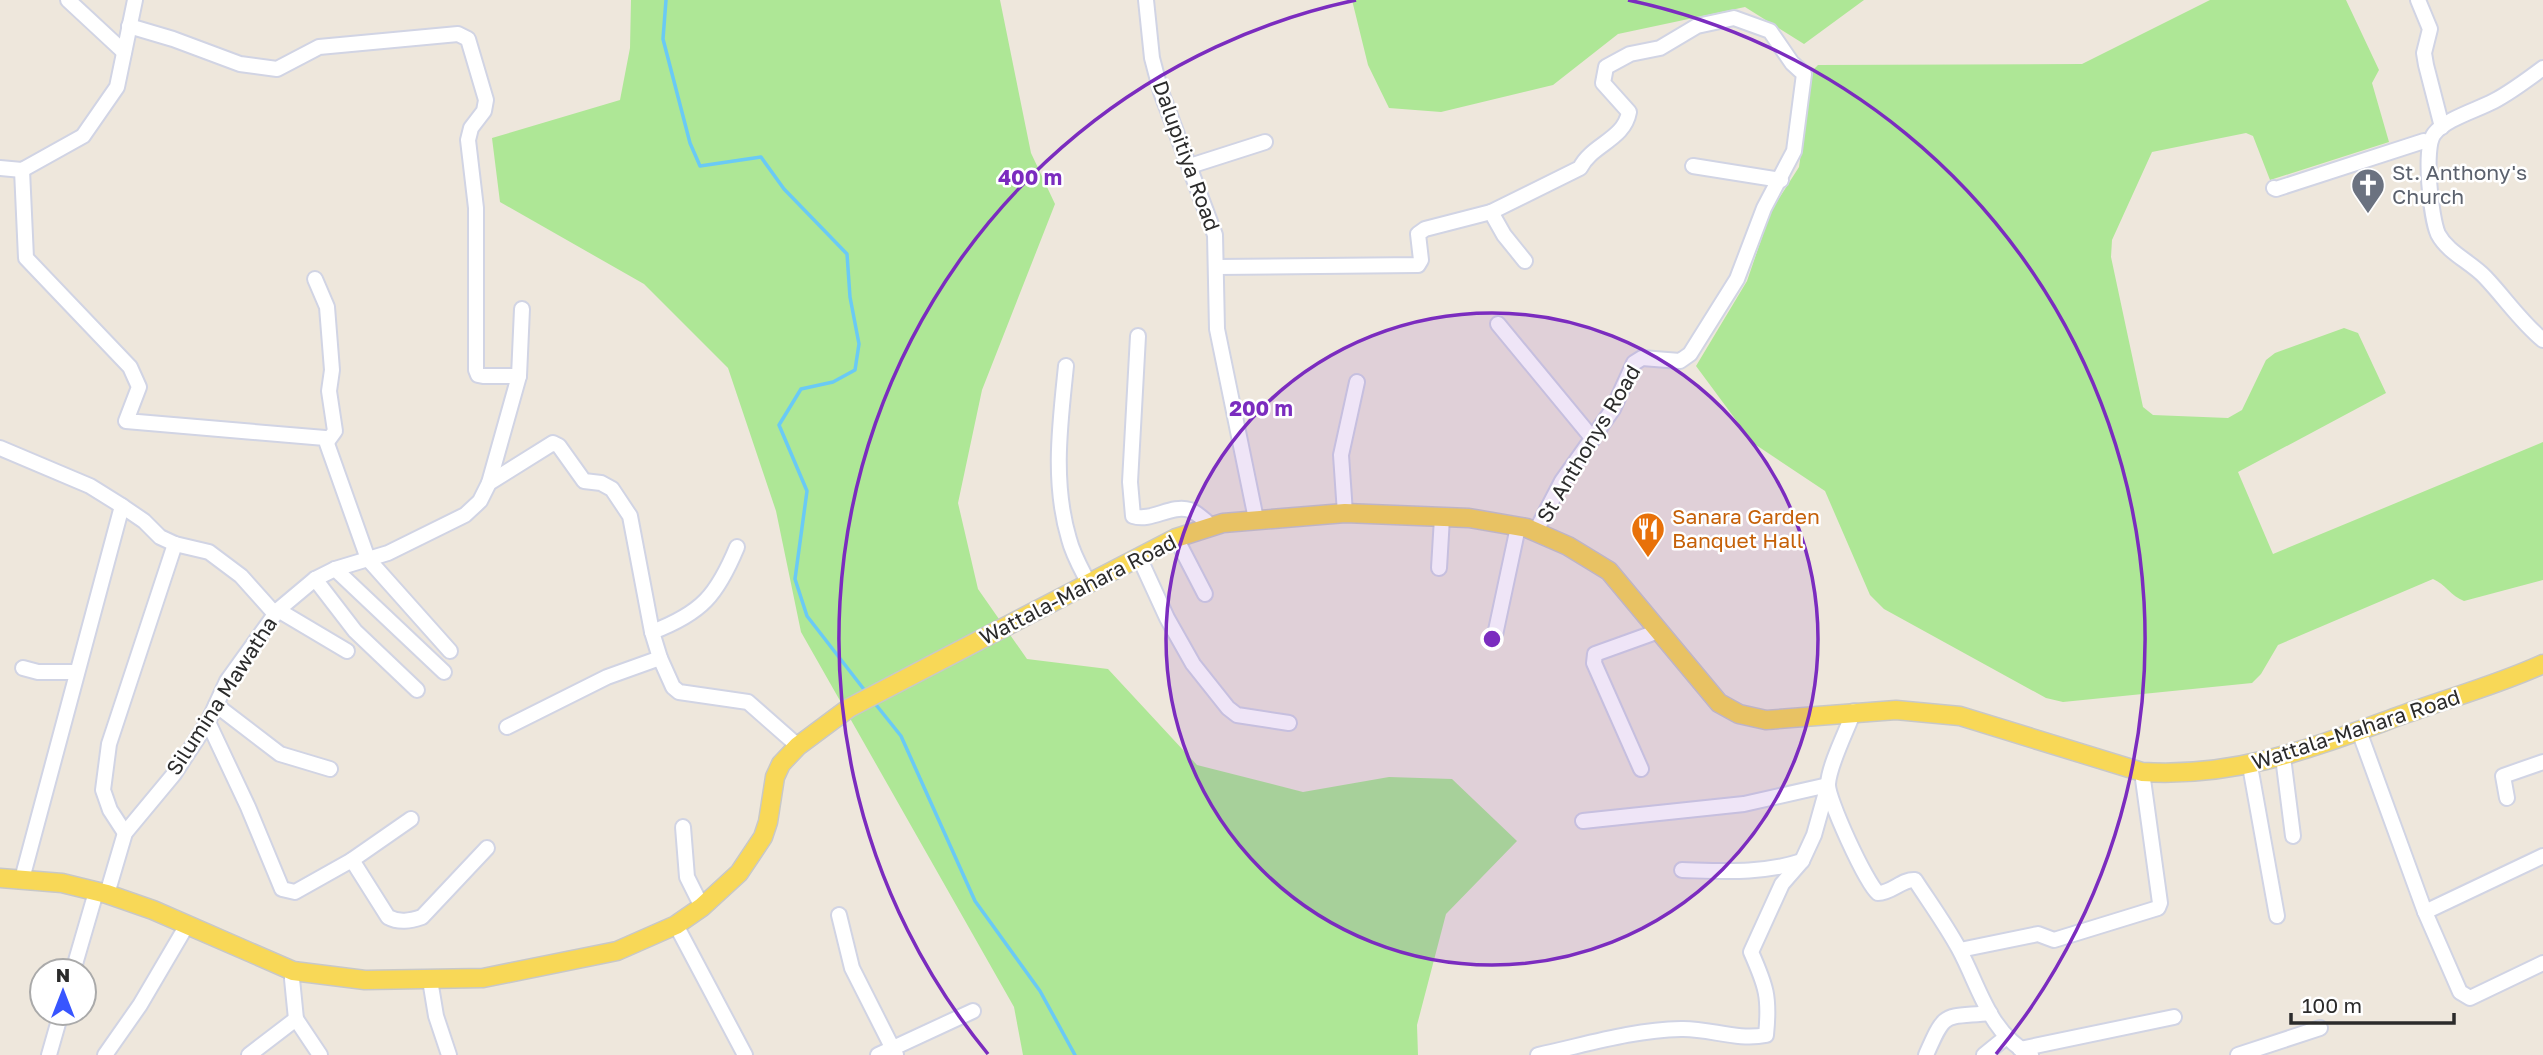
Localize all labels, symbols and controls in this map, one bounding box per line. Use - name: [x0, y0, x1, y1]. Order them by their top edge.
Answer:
- street label: Dalupitiya Road: [1148, 77, 1226, 234]
- place label: St. Anthony's Church: [2392, 159, 2527, 209]
- text: 400 m: [998, 164, 1062, 190]
- church icon: St. Anthony's Church: [2349, 166, 2387, 215]
- street label: St Anthonys Road: [1531, 360, 1645, 527]
- text: 200 m: [1229, 395, 1293, 421]
- place label: Sanara Garden Banquet Hall: [1672, 503, 1820, 553]
- restaurant icon: Sanara Garden Banquet Hall: [1629, 510, 1667, 559]
- street label: Wattala-Mahara Road: [975, 528, 1180, 650]
- street label: Silumina Mawatha: [160, 611, 282, 780]
- centre of rings: [1480, 627, 1504, 651]
- street label: Wattala-Mahara Road: [2248, 683, 2463, 775]
- north arrow: [28, 957, 98, 1027]
- text: N: [56, 963, 70, 986]
- scale bar: [2291, 982, 2454, 1026]
- text: 100 m: [2302, 992, 2362, 1018]

